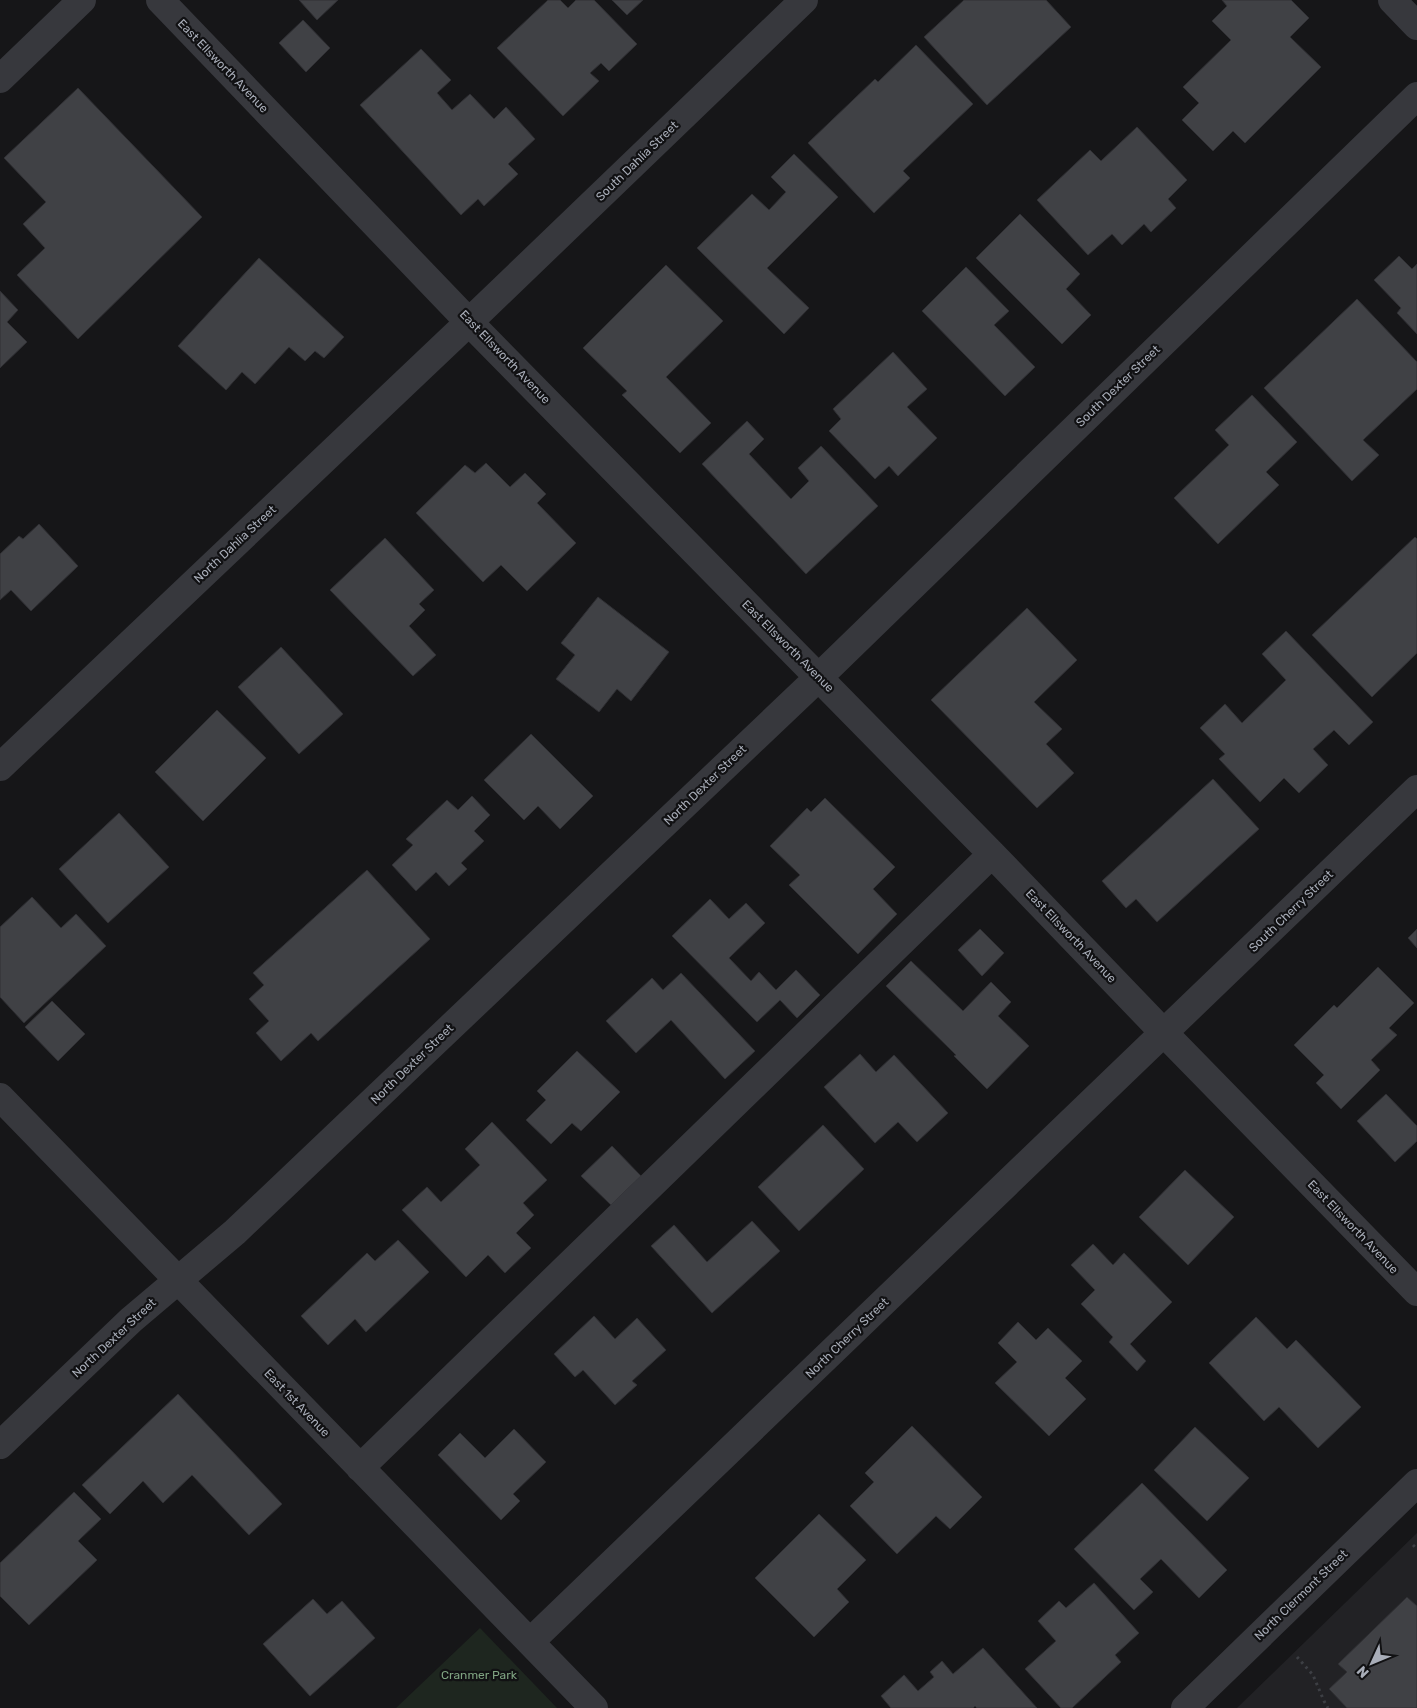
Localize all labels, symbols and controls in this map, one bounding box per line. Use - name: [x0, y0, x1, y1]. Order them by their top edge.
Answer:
- street label: East Ellsworth Avenue: [175, 16, 271, 116]
- street label: South Dahlia Street: [593, 118, 681, 204]
- street label: East Ellsworth Avenue: [457, 307, 553, 407]
- street label: South Dexter Street: [1073, 342, 1163, 430]
- street label: North Dahlia Street: [191, 502, 279, 586]
- street label: East Ellsworth Avenue: [739, 597, 837, 695]
- street label: North Dexter Street: [661, 742, 749, 828]
- street label: South Cherry Street: [1246, 867, 1336, 955]
- street label: East Ellsworth Avenue: [1023, 886, 1119, 986]
- street label: North Dexter Street: [368, 1021, 456, 1107]
- street label: East Ellsworth Avenue: [1305, 1177, 1401, 1277]
- street label: North Dexter Street: [69, 1295, 159, 1380]
- street label: North Cherry Street: [803, 1295, 892, 1381]
- street label: East 1st Avenue: [261, 1366, 333, 1440]
- street label: North Clermont Street: [1252, 1547, 1351, 1643]
- north arrow: [1347, 1638, 1397, 1688]
- text: N: [1353, 1662, 1373, 1681]
- park label: Cranmer Park: [441, 1668, 518, 1682]

